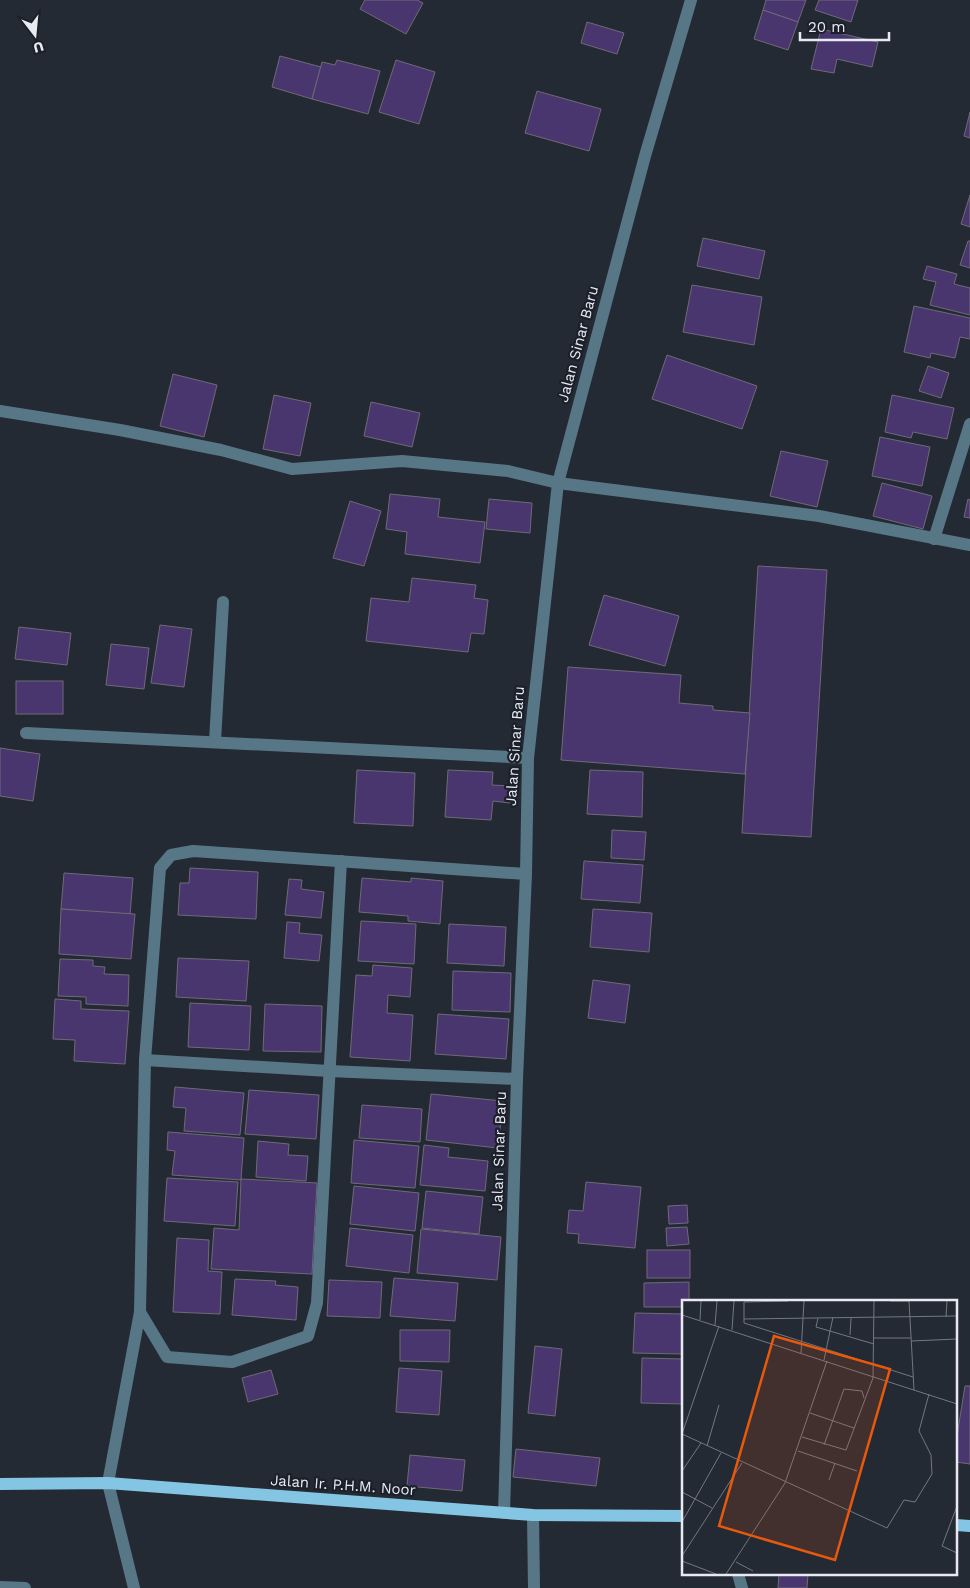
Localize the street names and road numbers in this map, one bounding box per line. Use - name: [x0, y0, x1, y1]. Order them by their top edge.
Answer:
- street label: Jalan Sinar Baru: [554, 284, 602, 404]
- street label: Jalan Sinar Baru: [502, 685, 528, 807]
- street label: Jalan Sinar Baru: [488, 1091, 510, 1211]
- street label: Jalan Ir. P.H.M. Noor: [270, 1471, 416, 1499]

